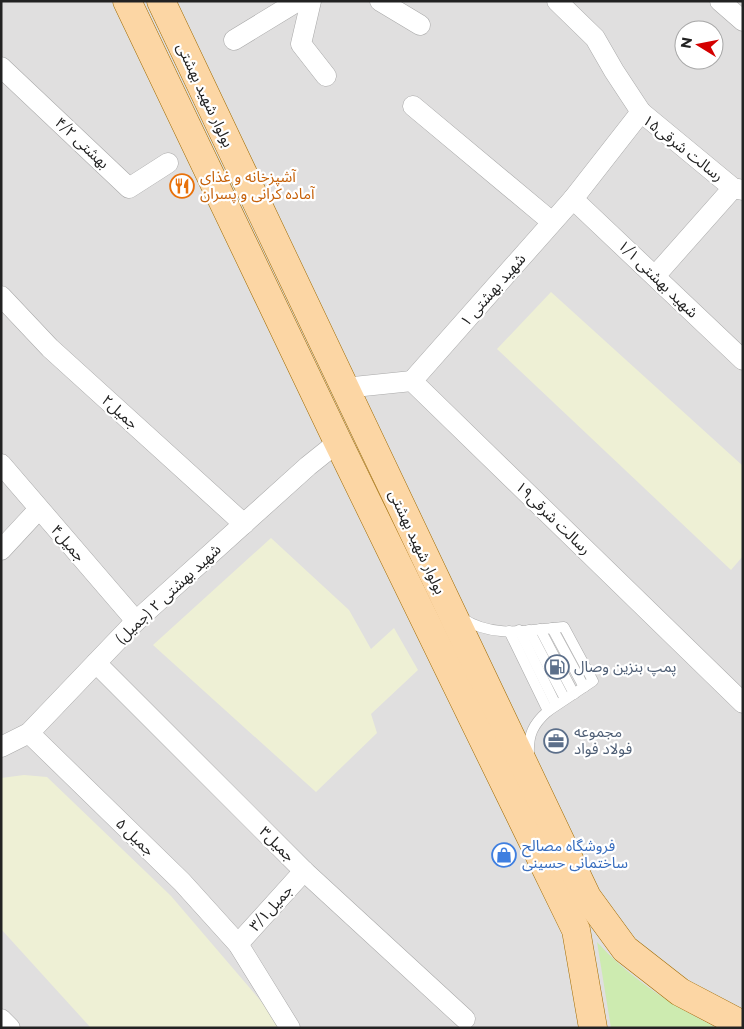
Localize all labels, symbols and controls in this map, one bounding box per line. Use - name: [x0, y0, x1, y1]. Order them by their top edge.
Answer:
- north arrow: [674, 20, 724, 70]
- text: N: [676, 36, 696, 50]
- street label: بولوار شهید بهشتی: [173, 40, 238, 150]
- street label: رسالت شرقی۱۵: [639, 110, 728, 185]
- street label: بهشتی ۴/۲: [51, 113, 113, 172]
- place label: آشپزخانه و غذای آماده کرانی و پسران: [200, 167, 315, 204]
- restaurant icon: آشپزخانه و غذای آماده کرانی و پسران: [169, 173, 195, 199]
- street label: شهید بهشتی ۱/۱: [614, 236, 703, 322]
- street label: شهید بهشتی ۱: [456, 249, 530, 330]
- street label: جمیل۲: [98, 390, 143, 433]
- street label: رسالت شرقی۱۹: [512, 477, 595, 558]
- street label: بولوار شهید بهشتی: [385, 487, 450, 597]
- street label: جمیل۴: [47, 520, 90, 565]
- street label: شهید بهشتی ۲ (جمیل): [111, 539, 225, 648]
- fuel station icon: پمپ بنزین وصال: [544, 654, 570, 680]
- place label: پمپ بنزین وصال: [574, 657, 677, 677]
- place label: مجموعه فولاد فواد: [574, 722, 632, 758]
- office icon: مجموعه فولاد فواد: [543, 728, 569, 754]
- street label: جمیل ۵: [112, 814, 159, 860]
- street label: جمیل۳: [256, 822, 299, 866]
- place label: فروشگاه مصالح ساختمانی حسینی: [522, 836, 628, 872]
- shop icon: فروشگاه مصالح ساختمانی حسینی: [491, 842, 517, 868]
- street label: جمیل۳/۱: [245, 880, 297, 935]

